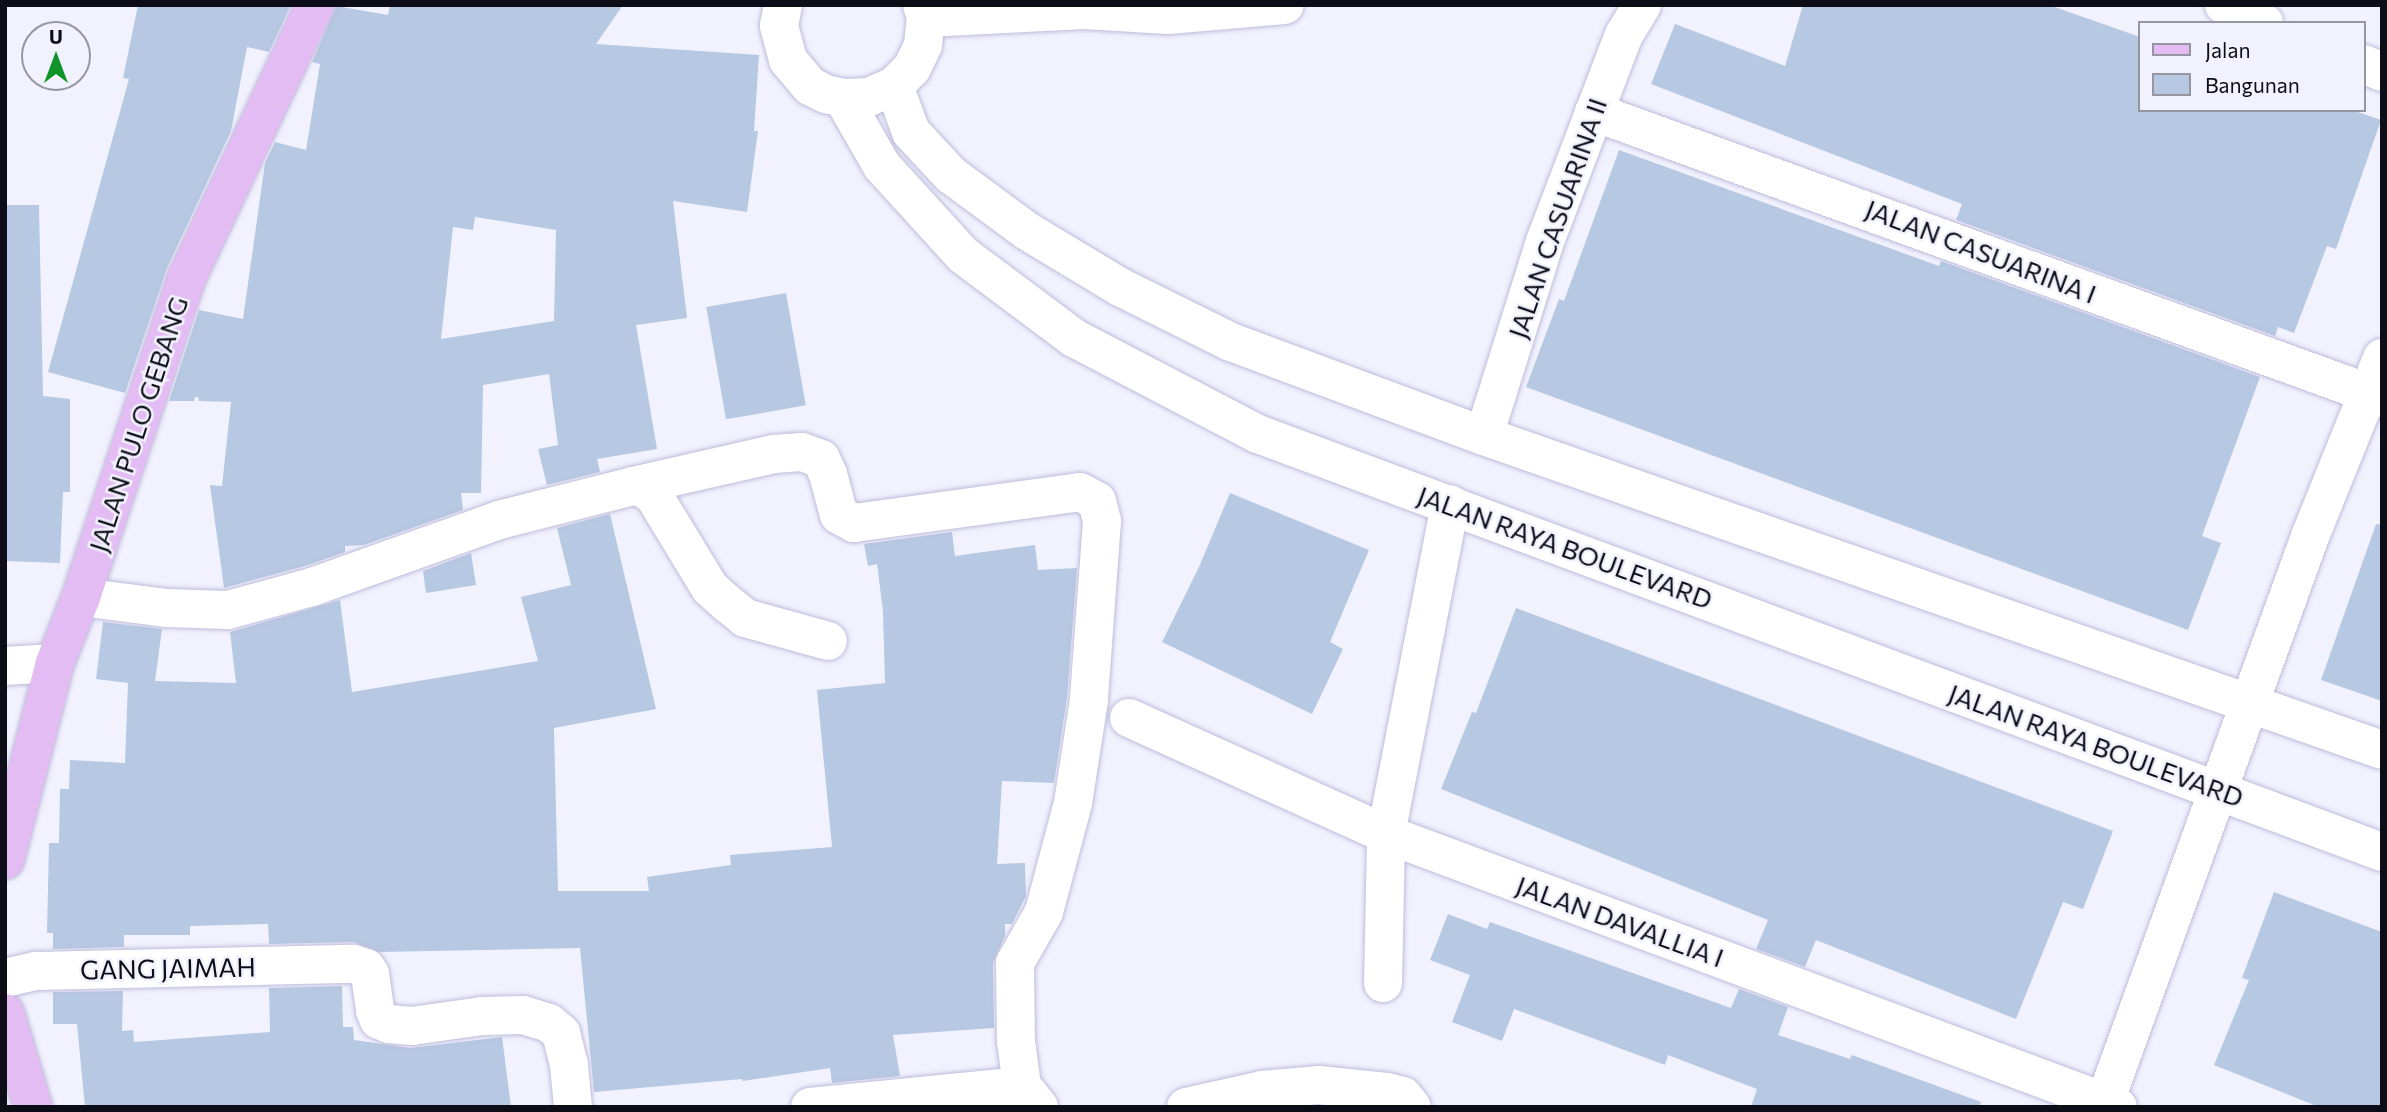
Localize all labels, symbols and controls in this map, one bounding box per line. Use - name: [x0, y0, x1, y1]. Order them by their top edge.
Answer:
- north arrow: [21, 21, 91, 91]
- legend: [2138, 21, 2366, 112]
- text: U: [49, 25, 63, 48]
- text: Jalan: [2205, 37, 2250, 62]
- text: Bangunan: [2205, 72, 2300, 97]
- street label: JALAN CASUARINA II: [1501, 94, 1613, 342]
- street label: JALAN CASUARINA I: [1861, 193, 2101, 309]
- street label: JALAN PULO GEBANG: [82, 292, 194, 556]
- street label: JALAN RAYA BOULEVARD: [1413, 479, 1717, 615]
- street label: JALAN RAYA BOULEVARD: [1944, 677, 2248, 813]
- street label: JALAN DAVALLIA I: [1512, 869, 1728, 973]
- street label: GANG JAIMAH: [80, 951, 256, 985]

